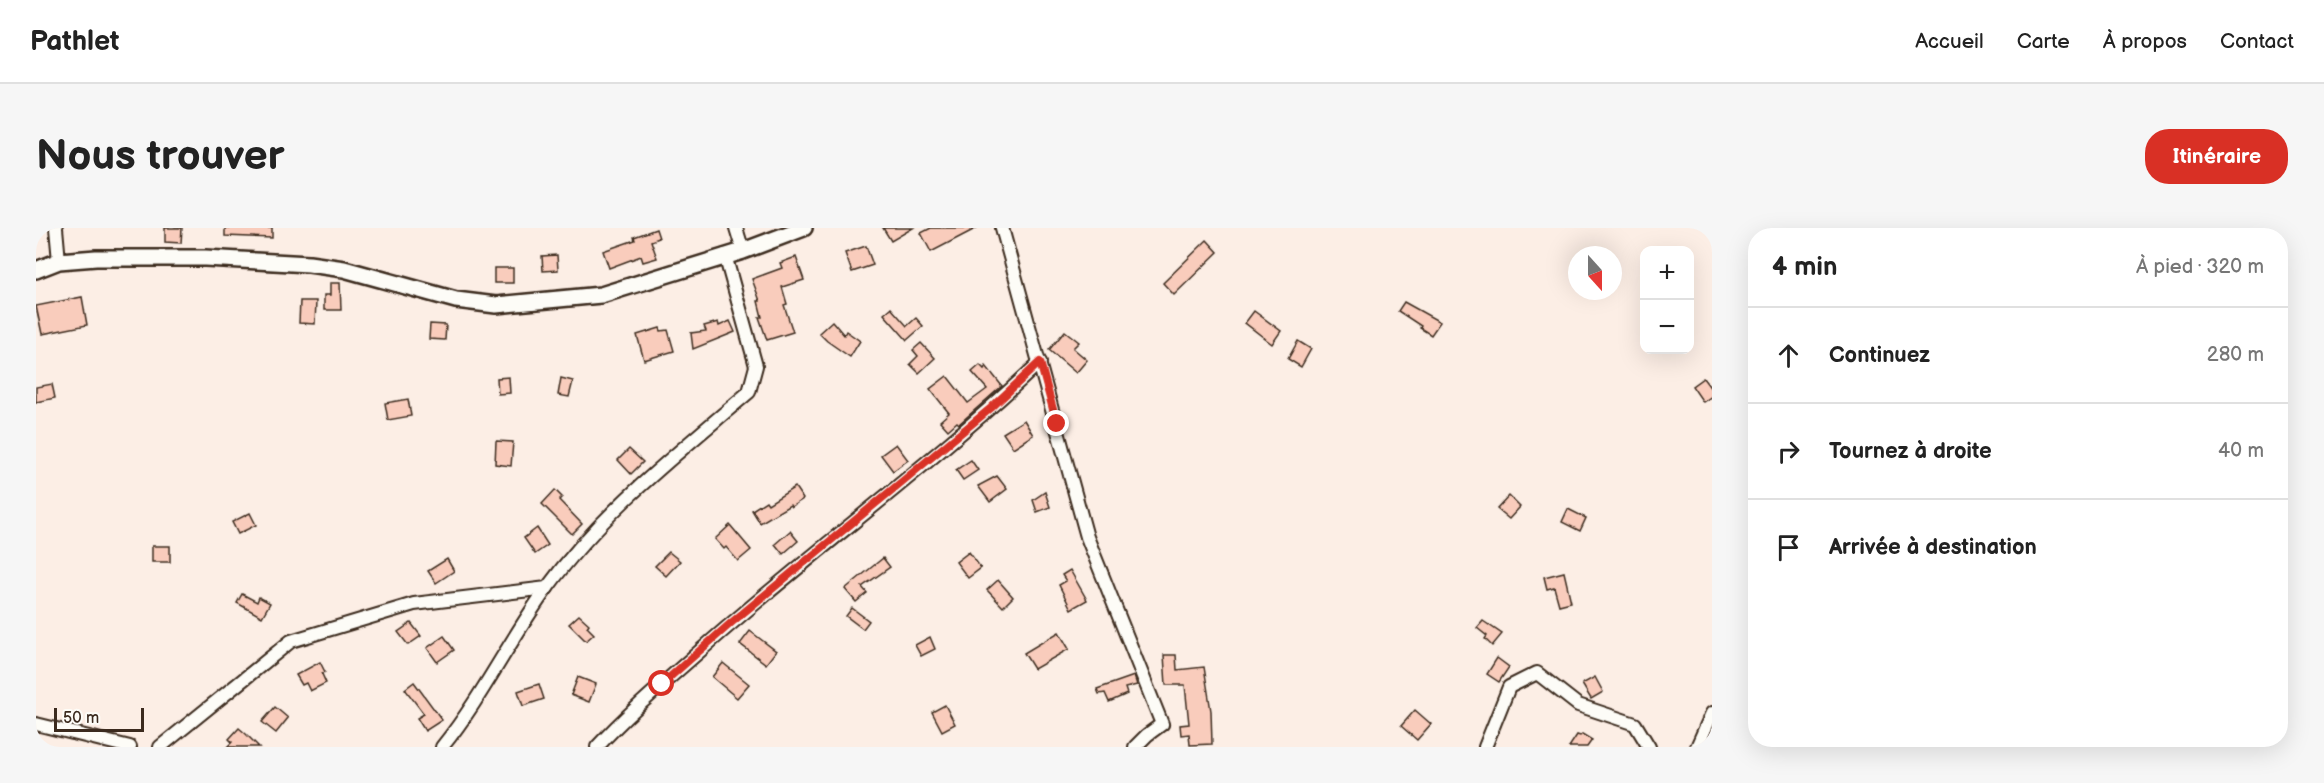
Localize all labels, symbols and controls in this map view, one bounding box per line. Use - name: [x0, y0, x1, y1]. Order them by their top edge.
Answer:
- text: Pathlet: [30, 25, 119, 58]
- text: Accueil: [1915, 29, 1984, 54]
- text: Carte: [2017, 29, 2070, 54]
- text: À propos: [2103, 29, 2187, 54]
- text: Contact: [2220, 29, 2294, 54]
- button: Itinéraire: [2145, 129, 2288, 184]
- text: Nous trouver: [36, 131, 284, 182]
- north arrow: [1568, 246, 1622, 300]
- map controls: [1640, 246, 1694, 354]
- button: +: [1640, 246, 1694, 300]
- text: 4 min: [1772, 252, 1837, 283]
- text: À pied · 320 m: [2136, 255, 2264, 279]
- button: −: [1640, 300, 1694, 354]
- icon: ahead: [1772, 339, 1805, 372]
- text: Continuez: [1829, 342, 1930, 369]
- text: 280 m: [2207, 343, 2264, 367]
- route end: [1043, 410, 1069, 436]
- icon: right: [1772, 435, 1805, 468]
- text: Tournez à droite: [1829, 438, 1992, 465]
- text: 40 m: [2218, 439, 2264, 463]
- icon: arrive: [1772, 531, 1805, 564]
- text: Arrivée à destination: [1829, 534, 2037, 561]
- route start: [648, 670, 674, 696]
- scale bar: [54, 705, 144, 732]
- text: 50 m: [63, 709, 99, 728]

